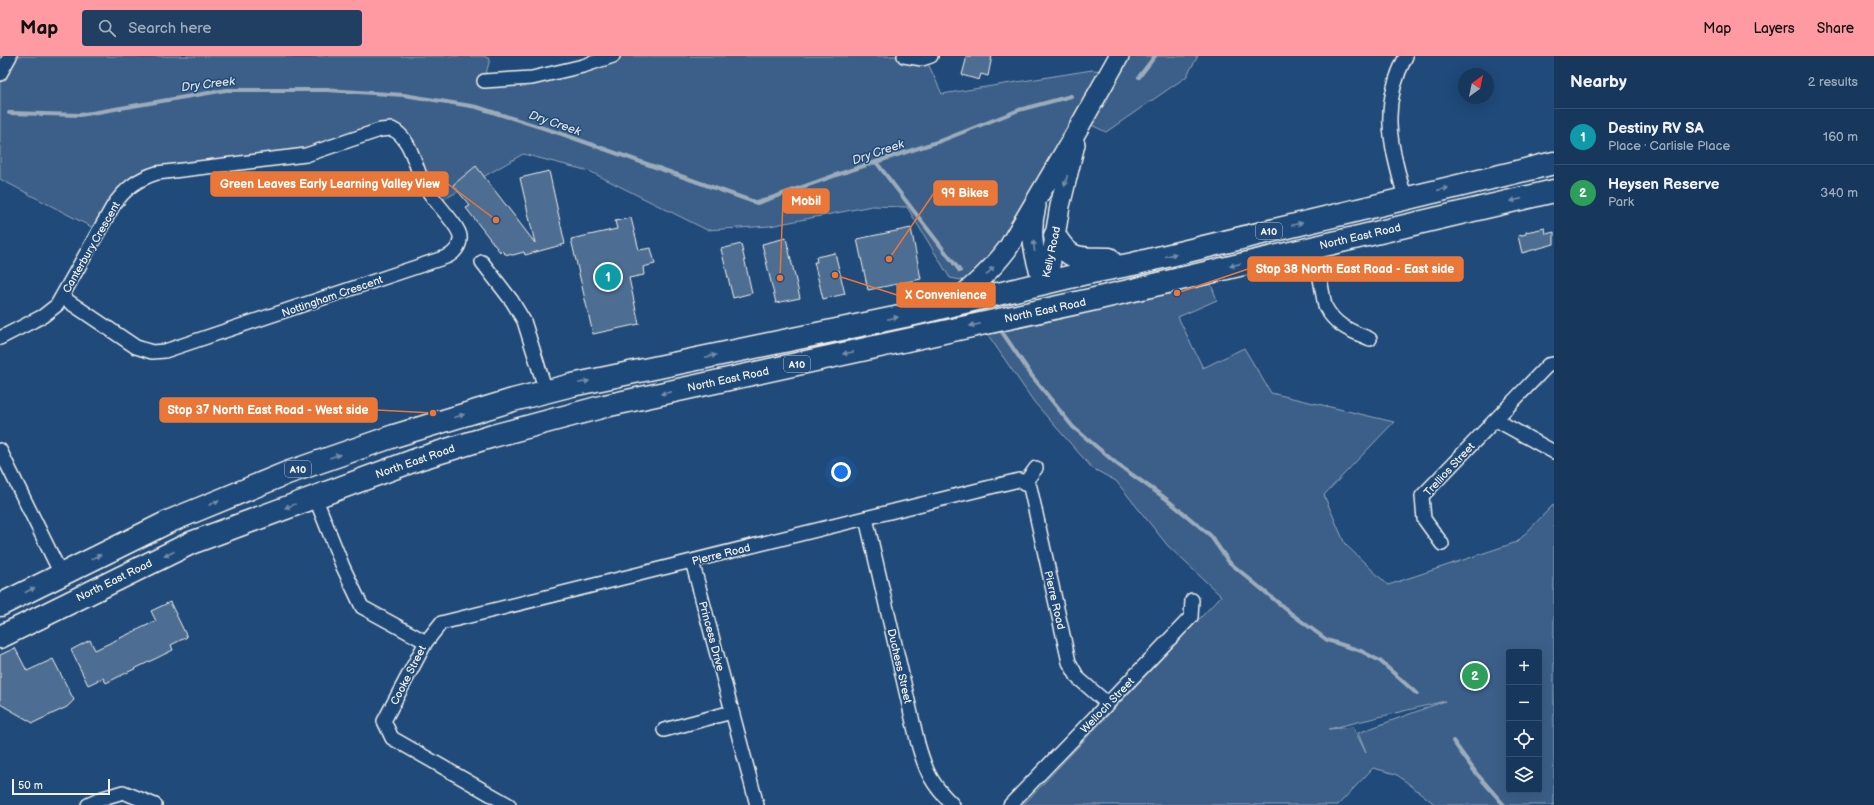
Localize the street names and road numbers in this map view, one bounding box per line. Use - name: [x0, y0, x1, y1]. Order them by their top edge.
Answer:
- street label: Canterbury Crescent: [60, 199, 123, 295]
- street label: North East Road: [1318, 221, 1402, 252]
- road number: A10: [1256, 223, 1282, 239]
- street label: Kelly Road: [1040, 225, 1063, 279]
- street label: Nottingham Crescent: [280, 273, 385, 320]
- street label: North East Road: [1003, 296, 1087, 325]
- road number: A10: [784, 356, 810, 372]
- street label: North East Road: [686, 365, 770, 394]
- street label: Trellios Street: [1421, 439, 1478, 499]
- street label: North East Road: [374, 442, 456, 481]
- road number: A10: [285, 461, 311, 477]
- street label: Pierre Road: [691, 541, 752, 568]
- street label: North East Road: [74, 556, 154, 604]
- street label: Pierre Road: [1041, 569, 1068, 631]
- street label: Princess Drive: [696, 600, 727, 673]
- street label: Duchess Street: [885, 627, 915, 705]
- street label: Cooke Street: [388, 643, 429, 707]
- street label: Welloch Street: [1078, 675, 1137, 736]

